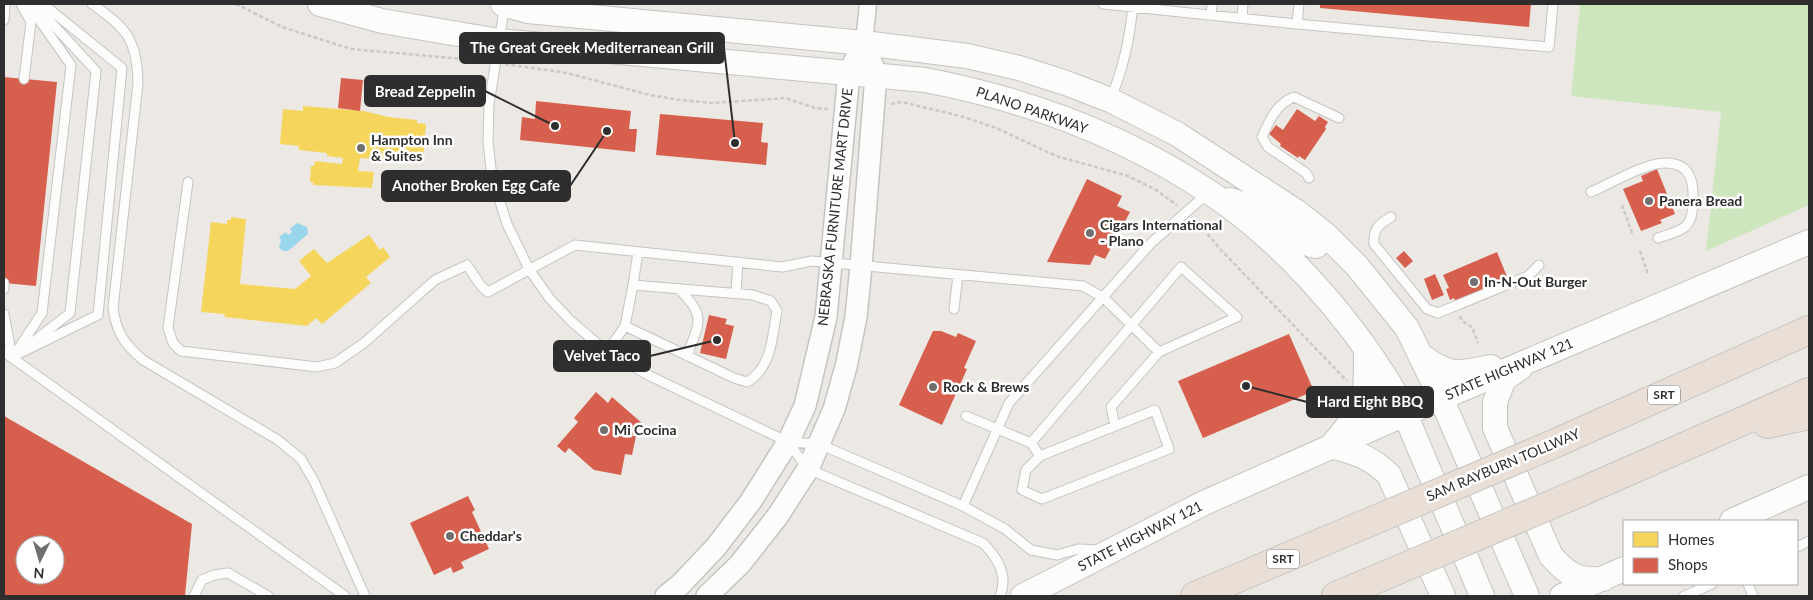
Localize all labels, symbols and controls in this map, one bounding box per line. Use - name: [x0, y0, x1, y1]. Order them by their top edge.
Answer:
- callout: The Great Greek Mediterranean Grill: [460, 33, 724, 63]
- text: The Great Greek Mediterranean Grill: [470, 38, 714, 56]
- callout: Bread Zeppelin: [365, 76, 485, 106]
- text: Bread Zeppelin: [375, 82, 475, 100]
- street label: PLANO PARKWAY: [974, 82, 1090, 137]
- street label: NEBRASKA FURNITURE MART DRIVE: [814, 87, 855, 327]
- place label: Hampton Inn & Suites: [371, 131, 453, 164]
- marker: Hampton Inn & Suites: [355, 142, 367, 154]
- callout: Another Broken Egg Cafe: [382, 171, 570, 201]
- text: Another Broken Egg Cafe: [391, 176, 560, 194]
- place label: Panera Bread: [1659, 192, 1742, 209]
- marker: Panera Bread: [1643, 195, 1655, 207]
- place label: Cigars International - Plano: [1100, 216, 1222, 249]
- marker: Cigars International - Plano: [1084, 227, 1096, 239]
- place label: In-N-Out Burger: [1484, 273, 1588, 290]
- marker: In-N-Out Burger: [1468, 276, 1480, 288]
- street label: STATE HIGHWAY 121: [1442, 334, 1575, 403]
- callout: Velvet Taco: [554, 341, 650, 371]
- text: Velvet Taco: [563, 346, 640, 364]
- place label: Rock & Brews: [943, 378, 1030, 395]
- marker: Rock & Brews: [927, 381, 939, 393]
- road number: SRT: [1648, 386, 1680, 404]
- callout: Hard Eight BBQ: [1307, 387, 1433, 417]
- text: Hard Eight BBQ: [1317, 392, 1424, 410]
- place label: Mi Cocina: [614, 421, 677, 438]
- marker: Mi Cocina: [598, 424, 610, 436]
- street label: SAM RAYBURN TOLLWAY: [1423, 424, 1582, 505]
- street label: STATE HIGHWAY 121: [1075, 497, 1205, 574]
- legend: [1623, 520, 1798, 585]
- place label: Cheddar's: [460, 527, 522, 544]
- marker: Cheddar's: [444, 530, 456, 542]
- text: Homes: [1668, 530, 1714, 548]
- north arrow: [15, 535, 65, 585]
- road number: SRT: [1267, 550, 1299, 568]
- text: Shops: [1668, 555, 1708, 573]
- text: N: [33, 565, 45, 582]

